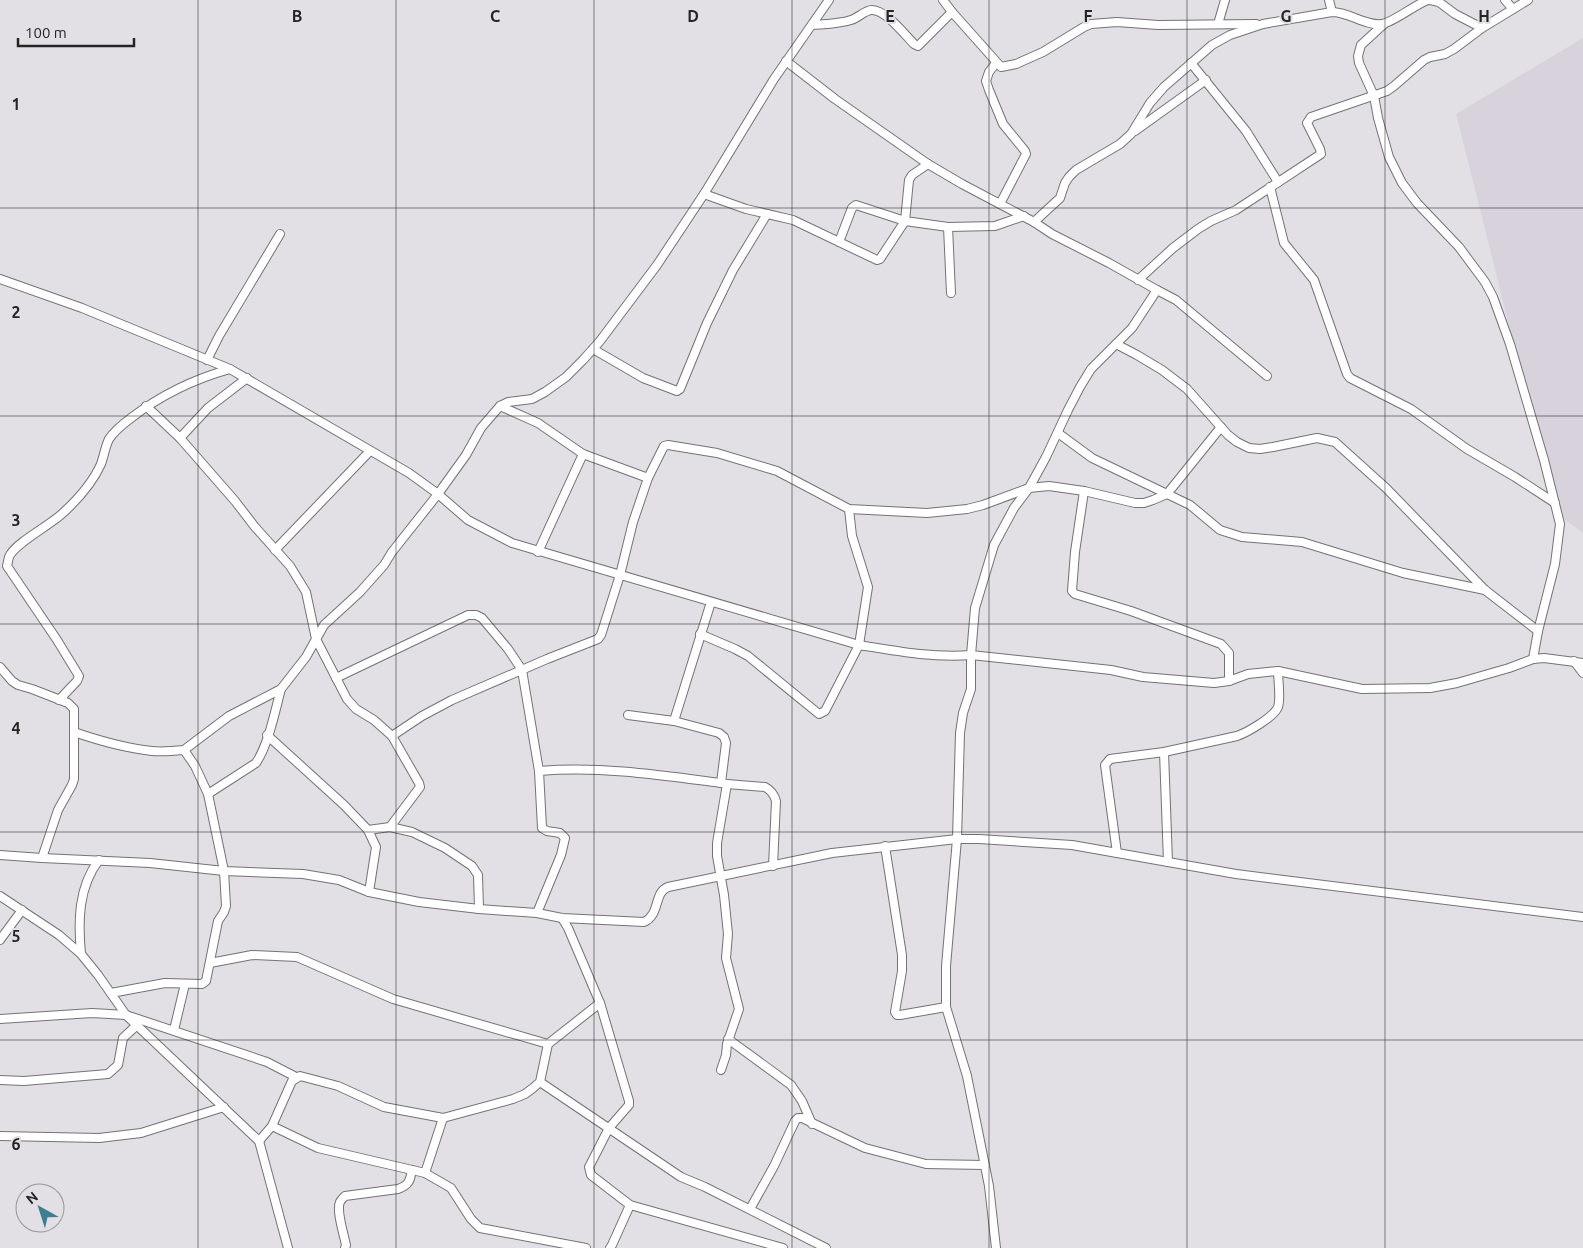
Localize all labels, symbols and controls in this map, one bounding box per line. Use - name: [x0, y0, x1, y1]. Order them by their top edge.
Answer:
- text: B: [292, 7, 302, 25]
- text: C: [490, 7, 500, 25]
- text: D: [687, 7, 699, 25]
- text: E: [885, 7, 895, 25]
- text: F: [1084, 7, 1093, 25]
- text: G: [1280, 7, 1292, 25]
- text: H: [1478, 7, 1490, 25]
- scale bar: [18, 15, 134, 47]
- text: 100 m: [25, 24, 67, 41]
- text: 1: [11, 95, 21, 113]
- text: 2: [11, 303, 21, 321]
- text: 3: [11, 511, 21, 529]
- text: 4: [11, 719, 21, 737]
- text: 5: [11, 927, 21, 945]
- text: 6: [11, 1135, 21, 1153]
- north arrow: [15, 1183, 65, 1233]
- text: N: [23, 1188, 41, 1207]

